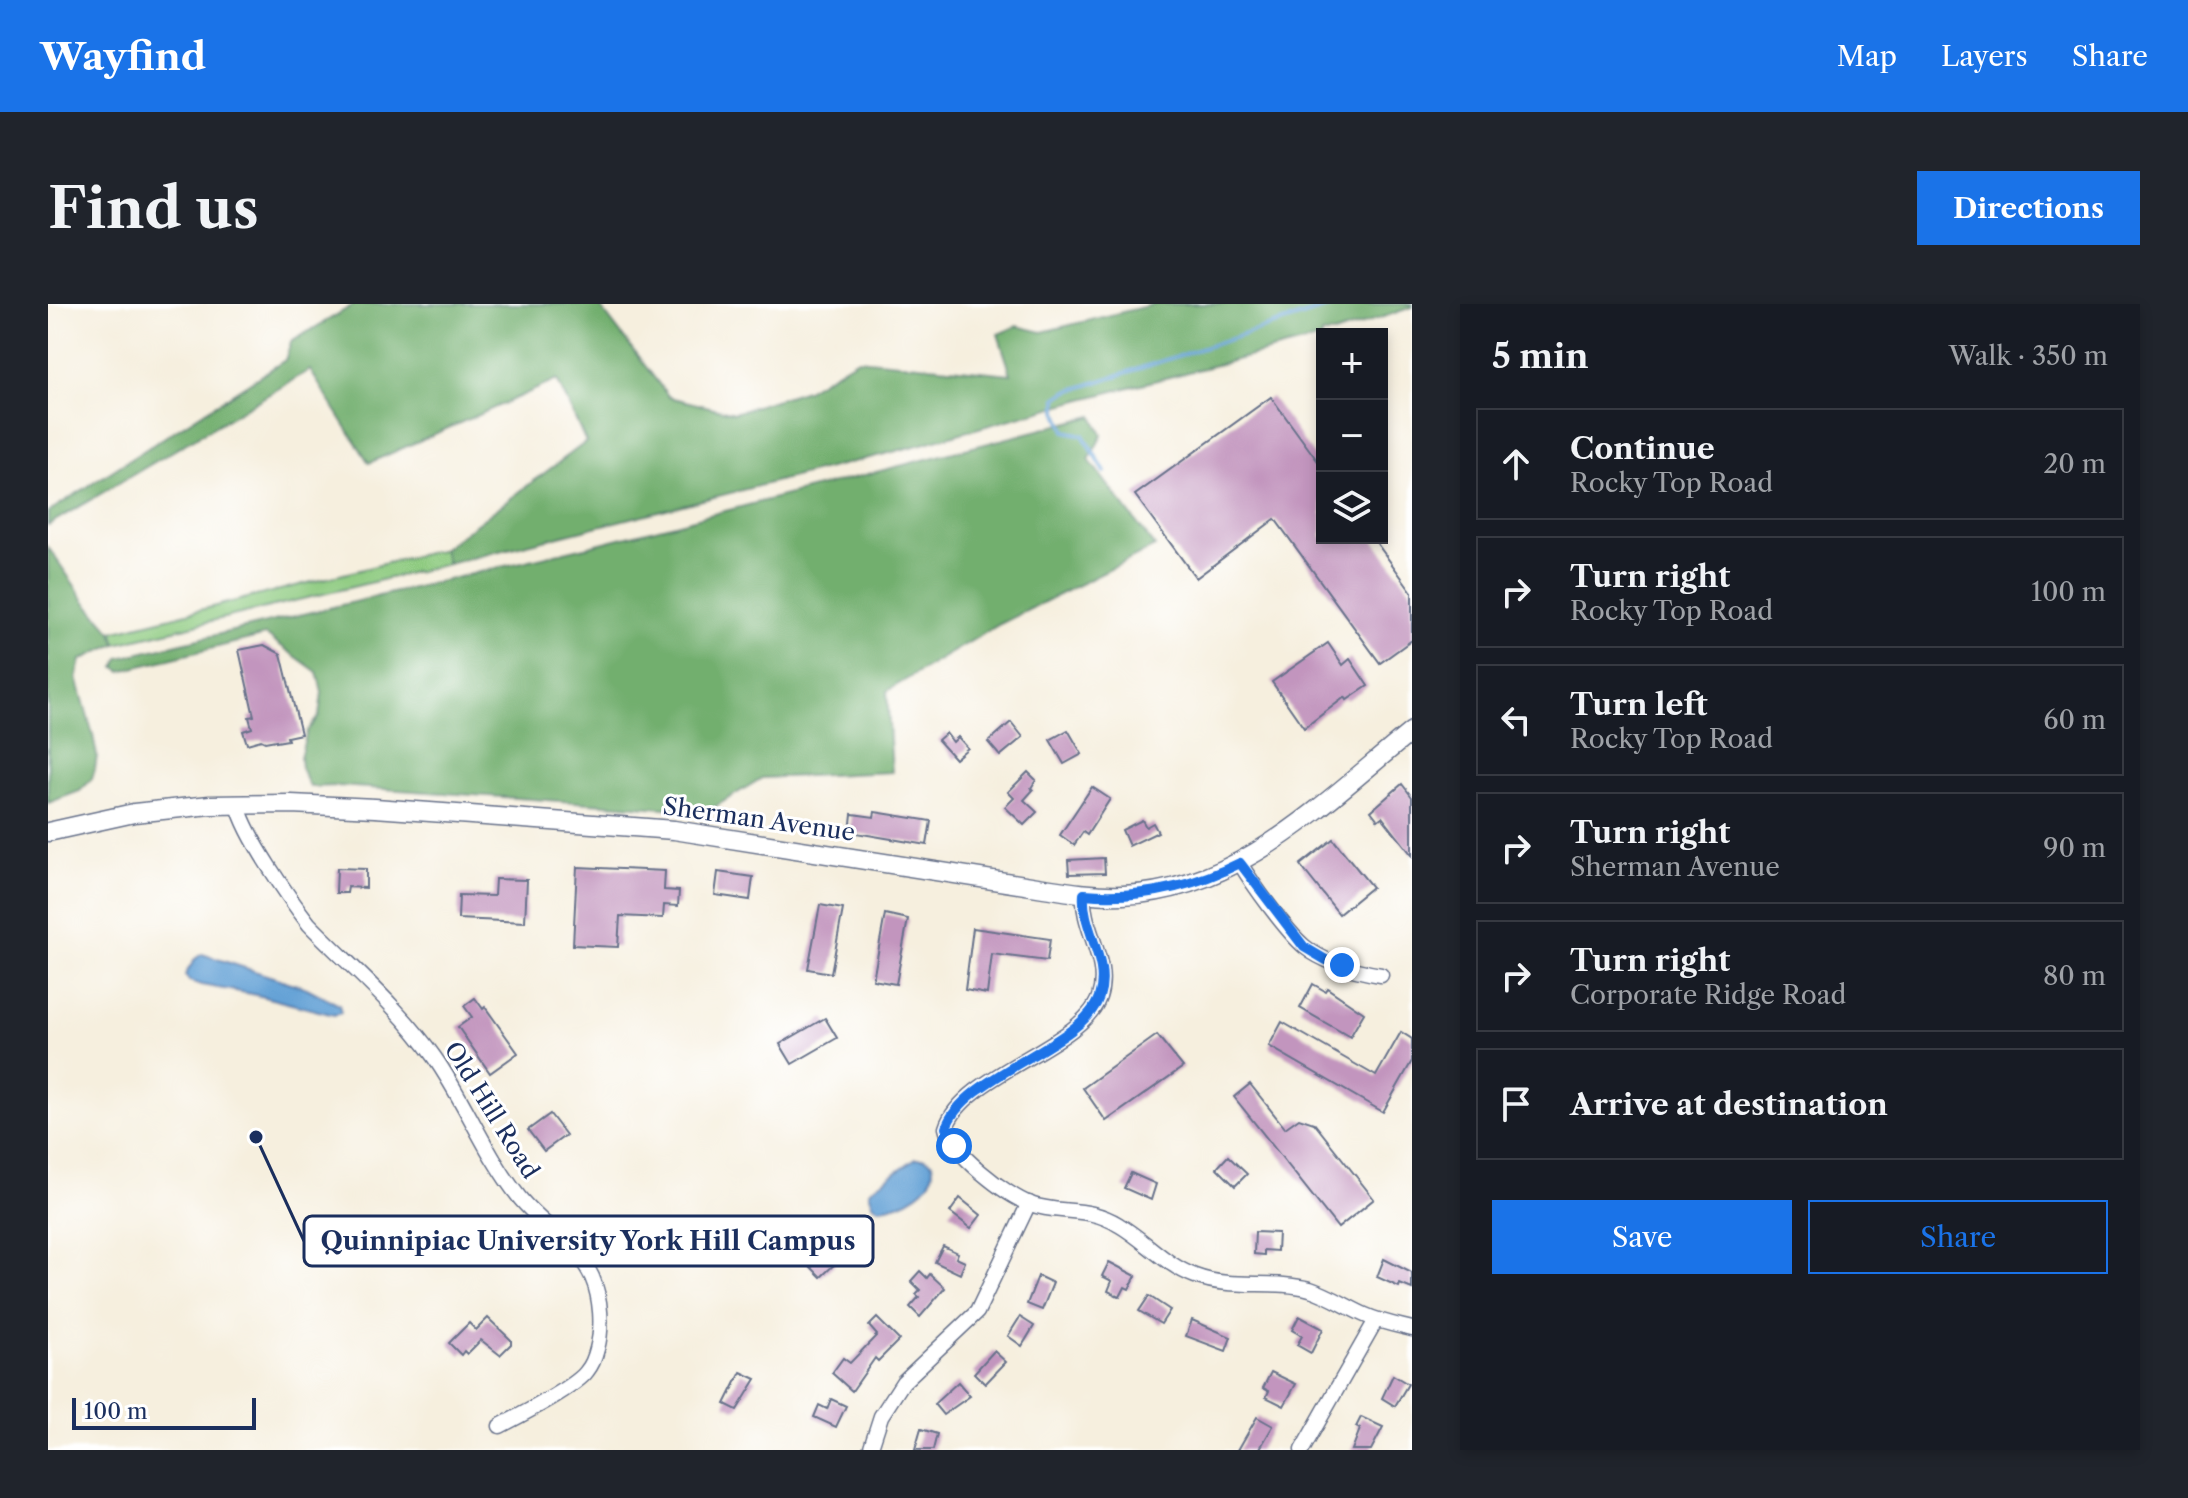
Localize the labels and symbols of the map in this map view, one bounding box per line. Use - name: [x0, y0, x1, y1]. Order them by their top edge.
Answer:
- street label: Sherman Avenue: [661, 791, 857, 847]
- route end: [1324, 947, 1360, 983]
- street label: Old Hill Road: [438, 1036, 546, 1184]
- route start: [936, 1128, 972, 1164]
- callout: Quinnipiac University York Hill Campus: [304, 1216, 873, 1266]
- text: Quinnipiac University York Hill Campus: [320, 1225, 856, 1257]
- scale bar: [72, 1394, 256, 1430]

